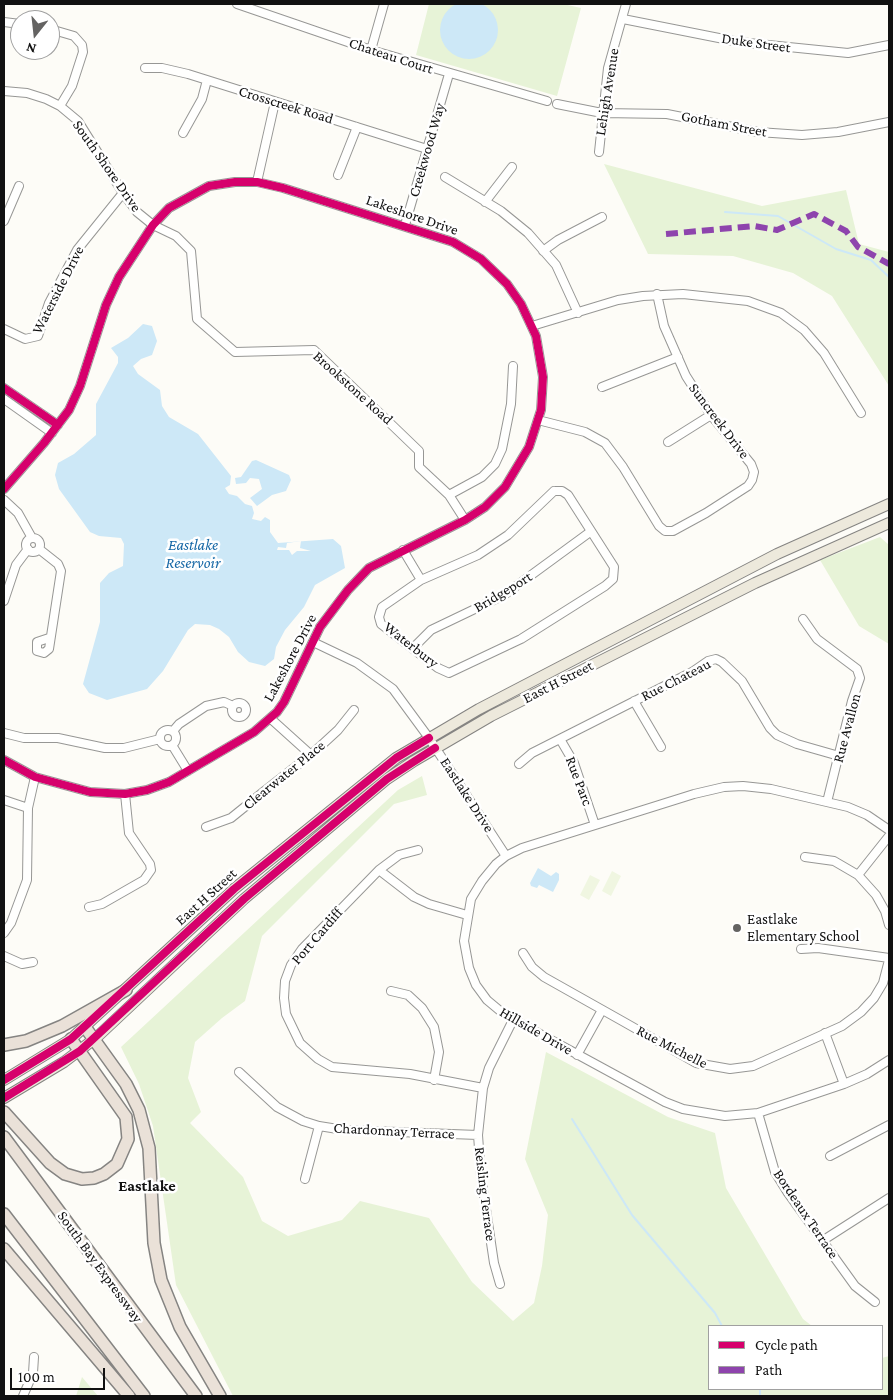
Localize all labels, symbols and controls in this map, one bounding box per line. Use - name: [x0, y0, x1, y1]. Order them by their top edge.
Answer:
- north arrow: [10, 10, 60, 60]
- street label: Duke Street: [720, 29, 792, 57]
- street label: Chateau Court: [347, 34, 435, 78]
- text: N: [24, 39, 38, 57]
- street label: Lehigh Avenue: [591, 47, 623, 137]
- street label: Crosscreek Road: [237, 82, 335, 128]
- street label: Creekwood Way: [405, 101, 449, 199]
- street label: Gotham Street: [680, 107, 768, 141]
- street label: South Shore Drive: [69, 117, 145, 215]
- street label: Lakeshore Drive: [363, 191, 461, 239]
- street label: Waterside Drive: [28, 243, 88, 337]
- street label: Brookstone Road: [309, 347, 397, 429]
- street label: Suncreek Drive: [685, 380, 753, 462]
- water label: Eastlake Reservoir: [165, 535, 221, 573]
- street label: Bridgeport: [471, 568, 535, 616]
- street label: Lakeshore Drive: [259, 611, 321, 705]
- street label: Waterbury: [380, 618, 442, 672]
- street label: Rue Chateau: [638, 655, 714, 705]
- street label: East H Street: [520, 657, 596, 707]
- street label: Rue Avallon: [829, 691, 865, 765]
- street label: Clearwater Place: [239, 736, 329, 814]
- street label: Eastlake Drive: [436, 754, 498, 836]
- street label: Rue Parc: [561, 754, 597, 808]
- street label: East H Street: [172, 865, 240, 929]
- street label: Port Cardiff: [288, 904, 346, 968]
- place label: Eastlake Elementary School: [747, 910, 859, 945]
- marker: Eastlake Elementary School: [731, 922, 743, 934]
- street label: Hillside Drive: [496, 1003, 576, 1059]
- street label: Rue Michelle: [634, 1021, 710, 1073]
- street label: Chardonnay Terrace: [333, 1119, 455, 1143]
- street label: Reisling Terrace: [470, 1146, 500, 1242]
- street label: Bordeaux Terrace: [769, 1166, 843, 1262]
- district label: Eastlake: [118, 1176, 176, 1196]
- street label: South Bay Expressway: [53, 1208, 147, 1326]
- legend: [708, 1325, 883, 1390]
- text: Cycle path: [755, 1337, 818, 1353]
- scale bar: [12, 1358, 108, 1390]
- text: Path: [755, 1362, 782, 1378]
- text: 100 m: [18, 1369, 55, 1385]

